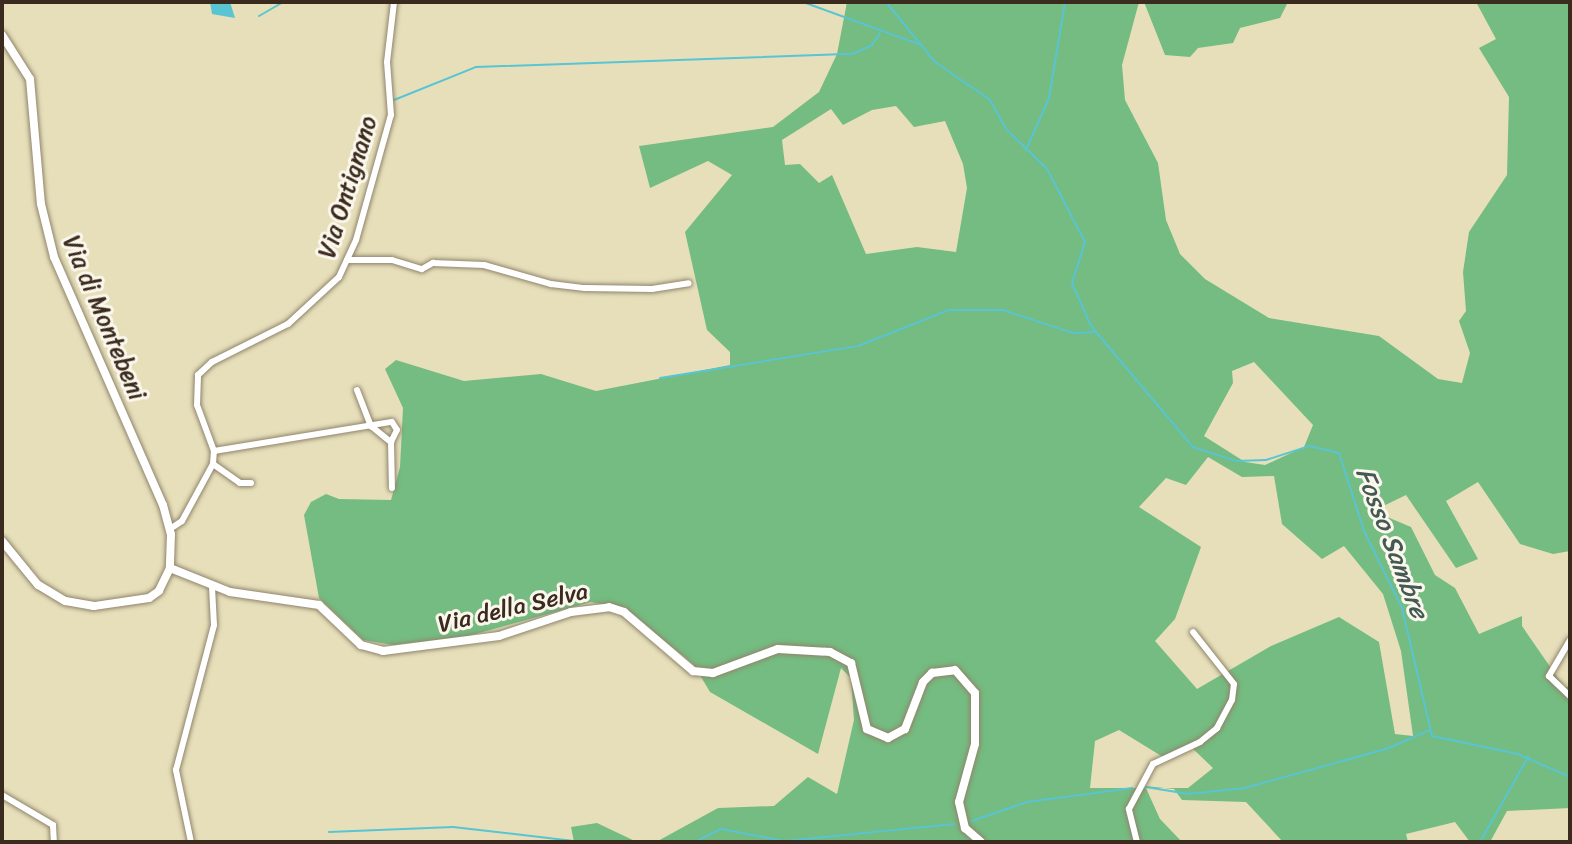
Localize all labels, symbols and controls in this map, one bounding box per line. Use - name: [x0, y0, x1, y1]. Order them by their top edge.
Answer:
- street label: Via Ontignano: [313, 113, 383, 261]
- street label: Via di Montebeni: [56, 231, 152, 405]
- water label: Fosso Sambre: [1349, 463, 1435, 623]
- street label: Via della Selva: [435, 577, 591, 639]

